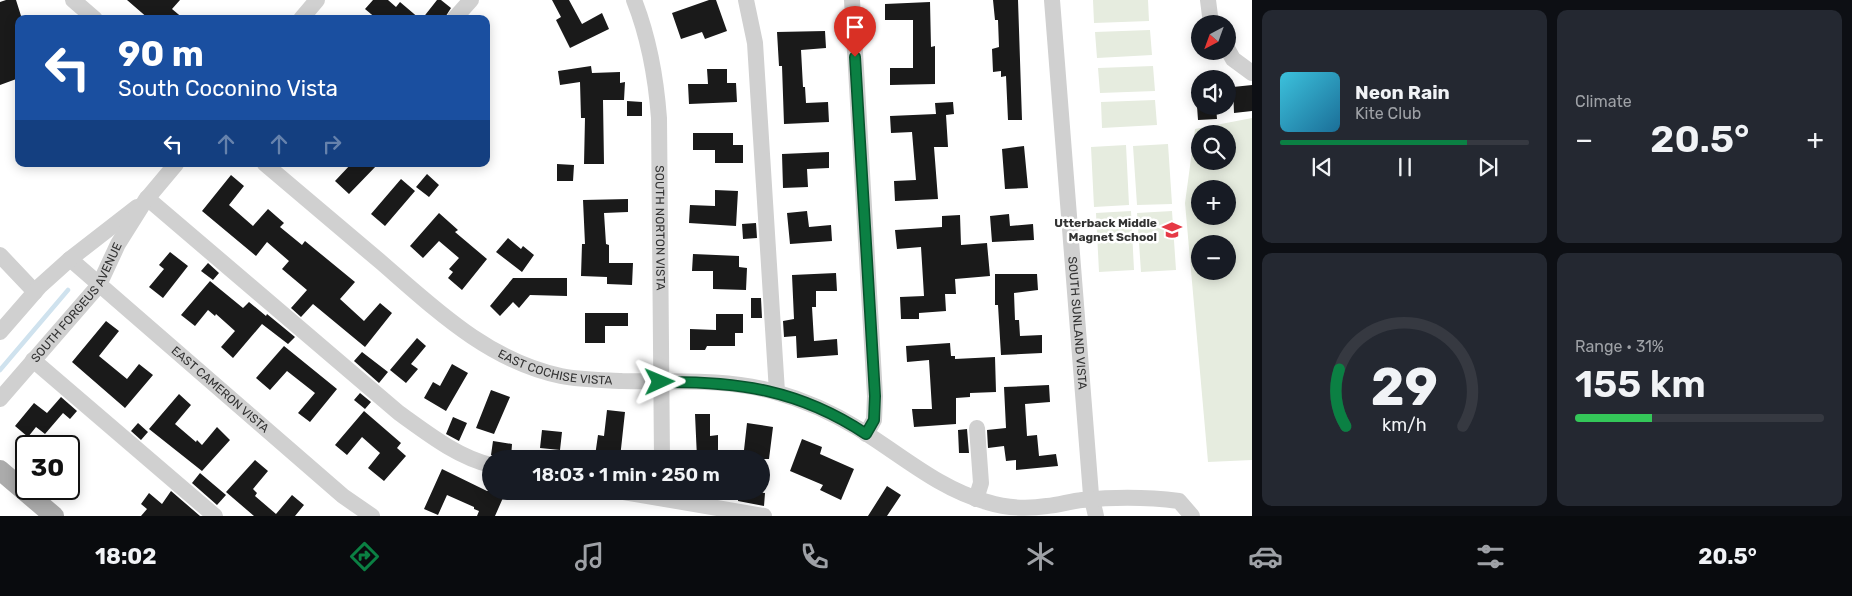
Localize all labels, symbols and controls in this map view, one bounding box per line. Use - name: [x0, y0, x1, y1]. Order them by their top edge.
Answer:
- pin: [834, 6, 876, 57]
- icon: arrive: [841, 13, 869, 41]
- north arrow: [1191, 15, 1236, 60]
- map controls: [1191, 15, 1236, 280]
- text: 90 m: [118, 33, 204, 75]
- icon: left: [35, 35, 100, 100]
- button: sound: [1191, 70, 1236, 115]
- text: South Coconino Vista: [118, 75, 338, 102]
- text: Neon Rain: [1355, 81, 1450, 104]
- text: Climate: [1575, 92, 1632, 111]
- text: Kite Club: [1355, 104, 1421, 123]
- text: 20.5°: [1650, 116, 1749, 162]
- text: −: [1575, 123, 1593, 156]
- text: +: [1807, 123, 1824, 156]
- button: search: [1191, 125, 1236, 170]
- icon: left: [159, 130, 187, 158]
- icon: ahead: [212, 130, 240, 158]
- icon: ahead: [265, 130, 293, 158]
- icon: right: [318, 130, 346, 158]
- icon: previous: [1308, 153, 1336, 181]
- icon: pause: [1391, 153, 1419, 181]
- icon: next: [1474, 153, 1502, 181]
- street label: SOUTH NORTON VISTA: [652, 165, 668, 291]
- button: +: [1191, 180, 1236, 225]
- place label: Utterback Middle Magnet School: [1054, 216, 1157, 244]
- school or university icon: Utterback Middle Magnet School: [1161, 219, 1183, 241]
- button: −: [1191, 235, 1236, 280]
- street label: SOUTH FORGEUS AVENUE: [28, 240, 125, 365]
- street label: SOUTH SUNLAND VISTA: [1065, 256, 1090, 390]
- text: Range · 31%: [1575, 337, 1664, 356]
- street label: EAST CAMERON VISTA: [169, 343, 272, 436]
- street label: EAST COCHISE VISTA: [496, 347, 613, 388]
- position arrow: [633, 355, 685, 407]
- text: 29: [1371, 356, 1438, 418]
- text: 155 km: [1575, 361, 1706, 407]
- text: km/h: [1382, 414, 1427, 435]
- speed limit sign: 30: [15, 435, 80, 500]
- text: 18:03 · 1 min · 250 m: [532, 463, 720, 486]
- icon: directions: [347, 539, 382, 574]
- icon: music: [572, 539, 607, 574]
- icon: phone: [797, 539, 832, 574]
- icon: climate: [1023, 539, 1058, 574]
- icon: car: [1248, 539, 1283, 574]
- icon: filters: [1473, 539, 1508, 574]
- text: 18:02: [95, 543, 157, 570]
- text: 20.5°: [1698, 543, 1757, 570]

